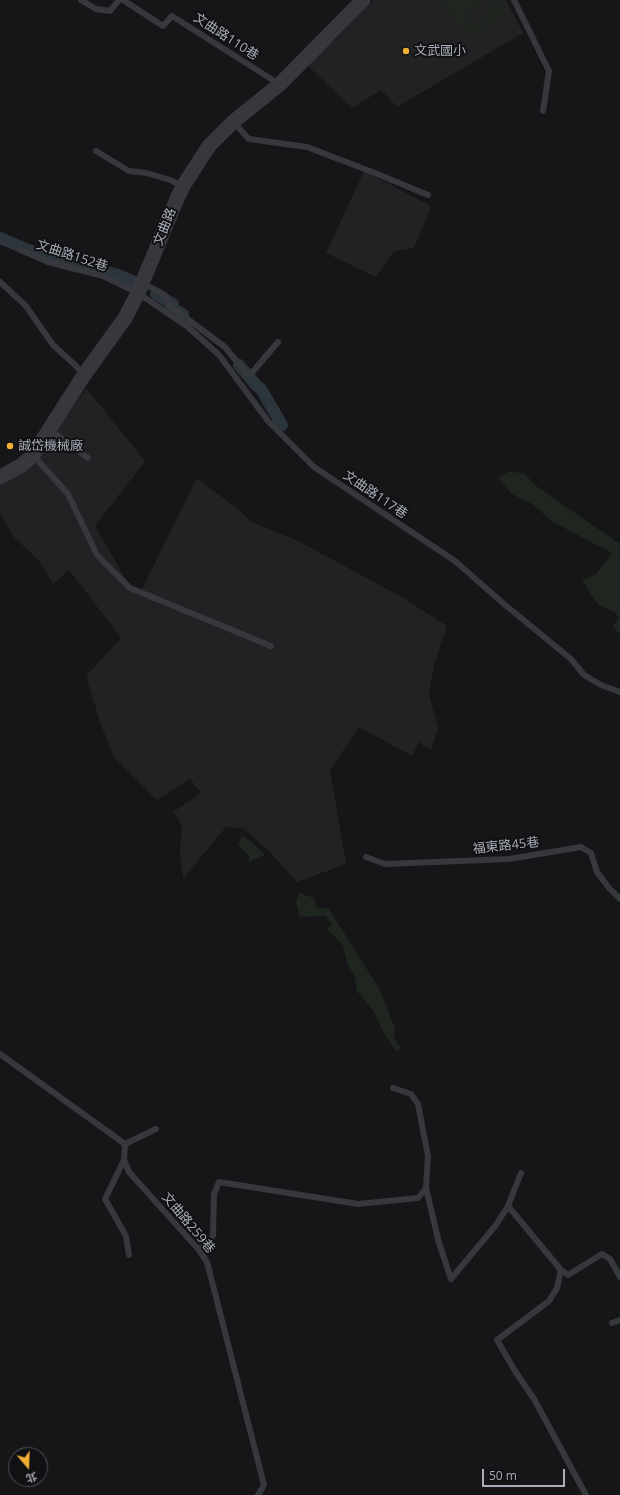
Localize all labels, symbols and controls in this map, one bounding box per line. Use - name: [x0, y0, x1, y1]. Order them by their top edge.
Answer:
- street label: 文曲路110巷: [191, 10, 261, 64]
- place label: 文武國小: [414, 43, 466, 59]
- marker: 文武國小: [401, 46, 411, 56]
- street label: 文曲路: [150, 206, 180, 248]
- street label: 文曲路152巷: [34, 237, 110, 275]
- place label: 誠岱機械廠: [18, 438, 83, 454]
- marker: 誠岱機械廠: [5, 441, 15, 451]
- street label: 文曲路117巷: [340, 468, 410, 522]
- street label: 福東路45巷: [472, 835, 540, 857]
- street label: 文曲路259巷: [158, 1190, 218, 1256]
- north arrow: [8, 1447, 48, 1487]
- scale bar: [484, 1461, 567, 1487]
- text: 50 m: [489, 1467, 517, 1484]
- text: 北: [24, 1469, 39, 1487]

